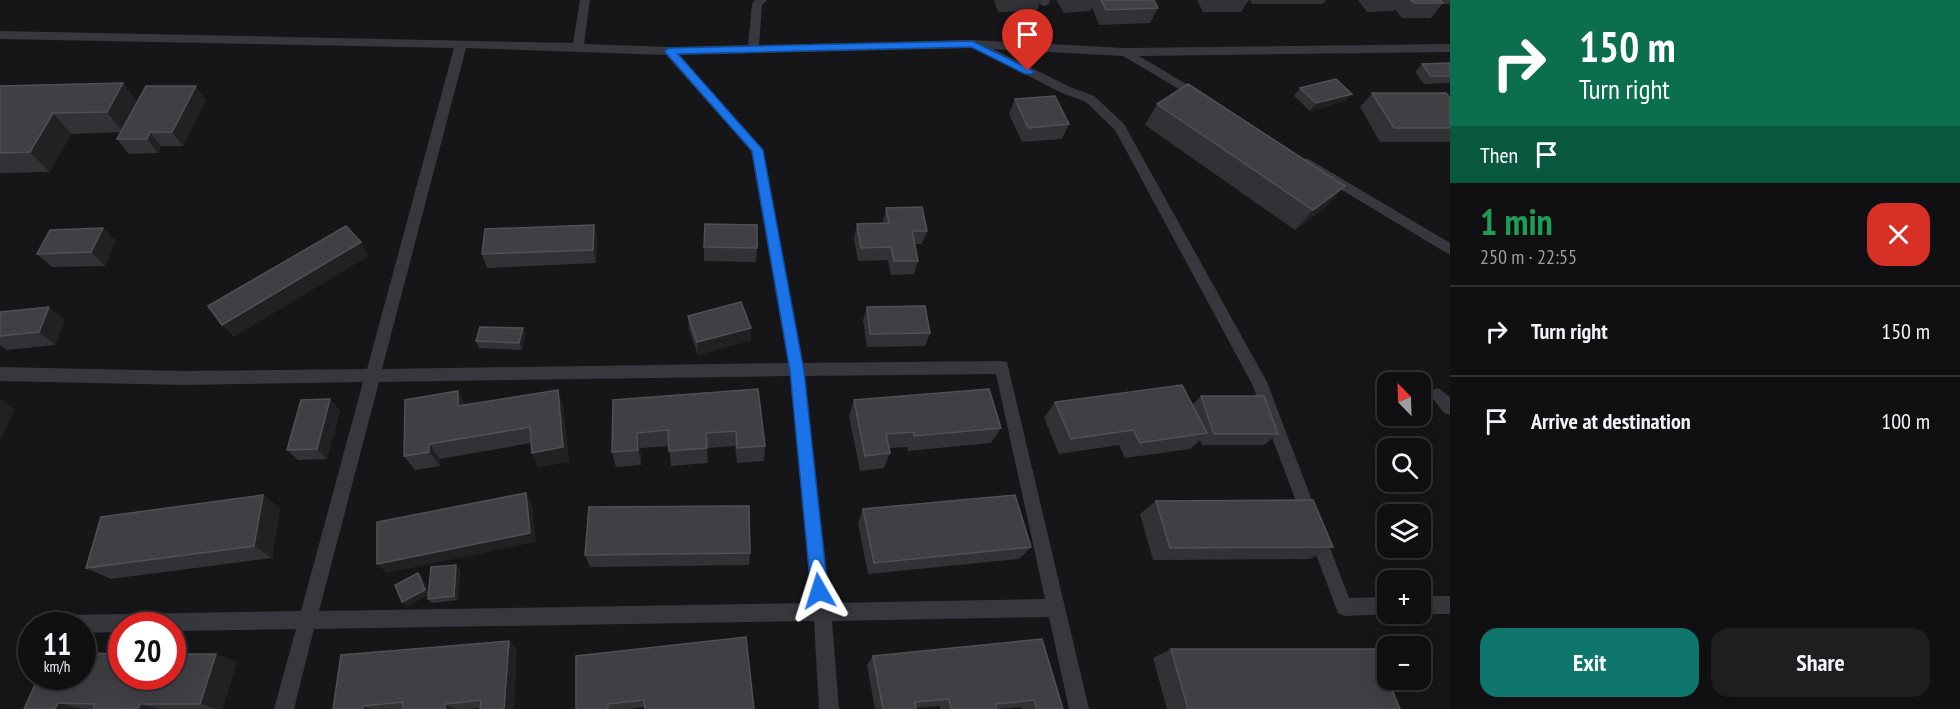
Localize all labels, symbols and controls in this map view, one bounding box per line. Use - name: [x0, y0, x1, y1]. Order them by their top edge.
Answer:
- pin: [1002, 9, 1053, 71]
- icon: arrive: [1011, 18, 1044, 51]
- text: 150 m: [1579, 19, 1676, 74]
- icon: right: [1480, 24, 1558, 102]
- text: Turn right: [1579, 72, 1670, 106]
- icon: arrive: [1530, 138, 1563, 171]
- text: Then: [1480, 141, 1518, 169]
- text: 1 min: [1480, 198, 1553, 245]
- button: close: [1867, 203, 1930, 266]
- text: 250 m · 22:55: [1480, 244, 1577, 270]
- icon: right: [1480, 315, 1513, 348]
- text: Turn right: [1531, 317, 1608, 345]
- text: 150 m: [1881, 317, 1930, 345]
- north arrow: [1377, 372, 1431, 426]
- map controls: [1377, 372, 1431, 690]
- icon: arrive: [1480, 405, 1513, 438]
- text: Arrive at destination: [1531, 407, 1691, 435]
- text: 100 m: [1881, 407, 1930, 435]
- button: search: [1377, 438, 1431, 492]
- button: layers: [1377, 504, 1431, 558]
- position arrow: [787, 559, 851, 623]
- button: +: [1377, 570, 1431, 624]
- speed limit sign: 20: [108, 612, 186, 690]
- text: 11: [43, 624, 71, 663]
- button: Exit: [1480, 628, 1699, 697]
- button: Share: [1711, 628, 1930, 697]
- button: −: [1377, 636, 1431, 690]
- text: km/h: [44, 657, 70, 676]

